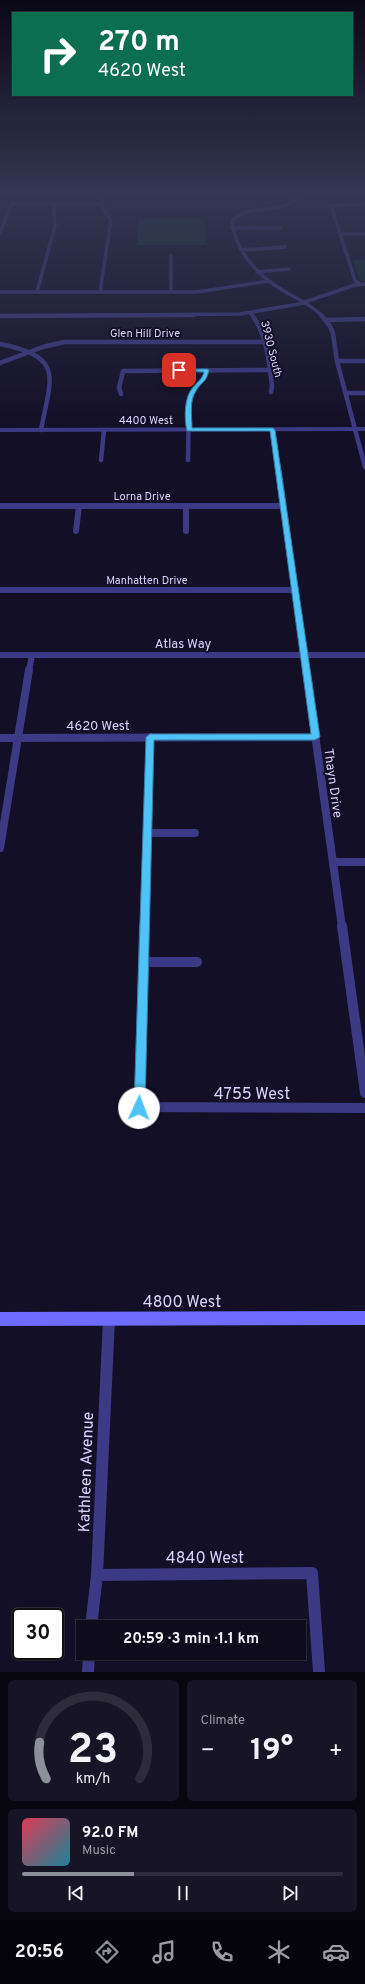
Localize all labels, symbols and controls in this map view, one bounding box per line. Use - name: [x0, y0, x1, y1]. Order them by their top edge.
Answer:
- text: 270 m: [98, 25, 180, 61]
- icon: right: [32, 28, 84, 80]
- text: 4620 West: [98, 60, 186, 83]
- street label: 3930 South: [257, 319, 285, 379]
- street label: Glen Hill Drive: [110, 327, 180, 341]
- pin: [162, 353, 196, 387]
- icon: arrive: [168, 359, 190, 381]
- street label: 4400 West: [119, 414, 173, 428]
- street label: Lorna Drive: [113, 490, 171, 504]
- street label: Manhatten Drive: [106, 574, 188, 588]
- street label: Atlas Way: [155, 637, 211, 653]
- street label: 4620 West: [66, 719, 130, 735]
- street label: Thayn Drive: [319, 748, 345, 819]
- street label: 4755 West: [214, 1085, 290, 1105]
- position arrow: [118, 1087, 160, 1129]
- street label: 4800 West: [143, 1293, 221, 1313]
- street label: Kathleen Avenue: [75, 1411, 99, 1533]
- street label: 4840 West: [166, 1549, 244, 1569]
- speed limit sign: 30: [12, 1608, 64, 1660]
- text: 20:59 · 3 min · 1.1 km: [123, 1630, 259, 1649]
- text: Climate: [201, 1713, 245, 1729]
- text: 23: [68, 1724, 118, 1777]
- text: 19°: [250, 1733, 293, 1770]
- text: −: [201, 1738, 215, 1765]
- text: +: [329, 1738, 343, 1765]
- text: km/h: [76, 1769, 111, 1787]
- text: 92.0 FM: [82, 1824, 138, 1843]
- text: Music: [82, 1843, 116, 1859]
- icon: previous: [65, 1882, 87, 1904]
- icon: pause: [172, 1882, 194, 1904]
- icon: next: [279, 1882, 301, 1904]
- icon: directions: [93, 1938, 121, 1966]
- icon: music: [150, 1938, 178, 1966]
- icon: phone: [208, 1938, 236, 1966]
- icon: climate: [265, 1938, 293, 1966]
- icon: car: [322, 1938, 350, 1966]
- text: 20:56: [15, 1941, 64, 1964]

